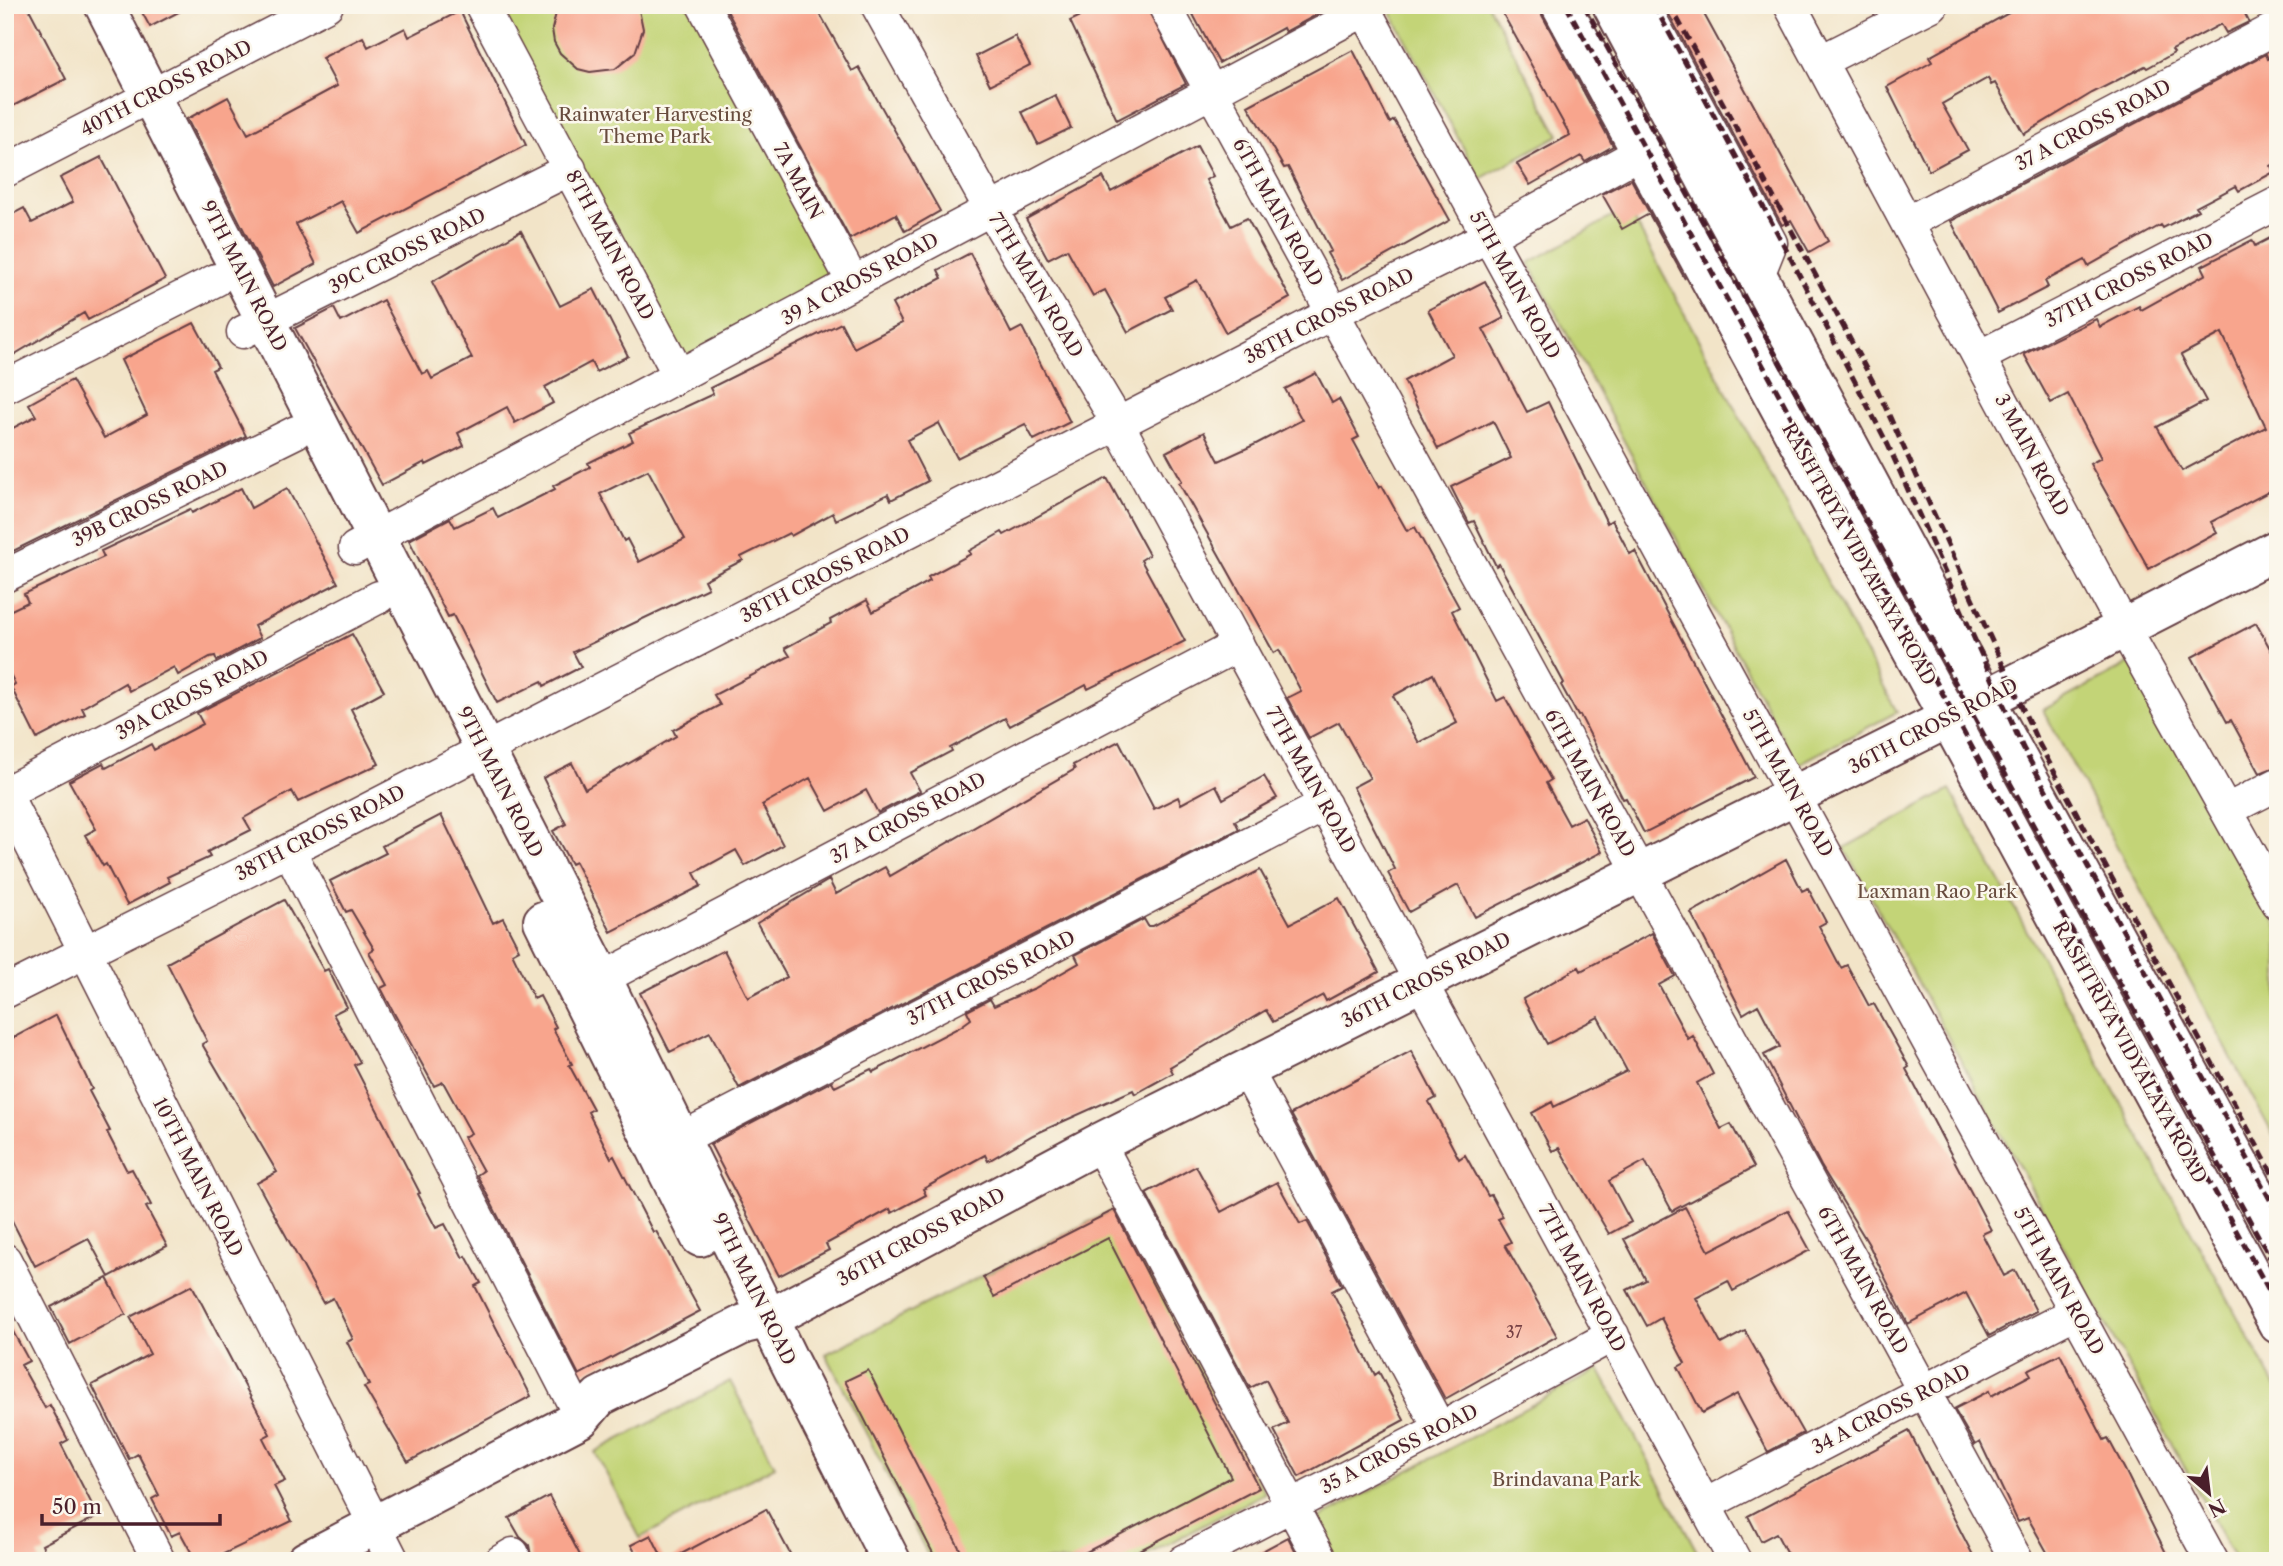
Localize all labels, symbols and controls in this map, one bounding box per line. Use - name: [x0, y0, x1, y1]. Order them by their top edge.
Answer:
- street label: 40TH CROSS ROAD: [77, 35, 255, 141]
- street label: 37 A CROSS ROAD: [2011, 74, 2175, 176]
- park label: Rainwater Harvesting Theme Park: [558, 103, 753, 148]
- street label: 6TH MAIN ROAD: [1228, 134, 1328, 290]
- street label: 7A MAIN: [768, 139, 828, 223]
- street label: 8TH MAIN ROAD: [561, 166, 659, 324]
- street label: 9TH MAIN ROAD: [196, 197, 292, 355]
- street label: 39C CROSS ROAD: [325, 203, 489, 299]
- street label: 5TH MAIN ROAD: [1465, 207, 1565, 363]
- street label: 7TH MAIN ROAD: [984, 209, 1088, 361]
- street label: 39 A CROSS ROAD: [778, 228, 942, 330]
- street label: 37TH CROSS ROAD: [2041, 228, 2217, 332]
- street label: 38TH CROSS ROAD: [1240, 263, 1418, 369]
- street label: 3 MAIN ROAD: [1990, 390, 2074, 520]
- street label: RASHTRIYA VIDYALAYA ROAD: [1777, 419, 1941, 689]
- street label: 39B CROSS ROAD: [68, 456, 232, 552]
- street label: 38TH CROSS ROAD: [736, 522, 914, 628]
- street label: 39A CROSS ROAD: [112, 645, 272, 745]
- street label: 36TH CROSS ROAD: [1844, 673, 2022, 779]
- street label: 9TH MAIN ROAD: [452, 703, 548, 861]
- street label: 7TH MAIN ROAD: [1261, 703, 1361, 857]
- street label: 6TH MAIN ROAD: [1540, 705, 1640, 861]
- street label: 5TH MAIN ROAD: [1738, 705, 1838, 861]
- street label: 37 A CROSS ROAD: [826, 767, 990, 869]
- street label: 38TH CROSS ROAD: [231, 780, 409, 886]
- park label: Laxman Rao Park: [1857, 880, 2018, 903]
- street label: RASHTRIYA VIDYALAYA ROAD: [2048, 917, 2212, 1187]
- street label: 37TH CROSS ROAD: [903, 926, 1079, 1030]
- street label: 36TH CROSS ROAD: [1337, 927, 1515, 1033]
- street label: 10TH MAIN ROAD: [148, 1094, 248, 1260]
- street label: 36TH CROSS ROAD: [833, 1183, 1009, 1291]
- street label: 7TH MAIN ROAD: [1533, 1200, 1631, 1356]
- street label: 6TH MAIN ROAD: [1813, 1202, 1913, 1358]
- street label: 5TH MAIN ROAD: [2009, 1203, 2109, 1359]
- street label: 9TH MAIN ROAD: [707, 1209, 801, 1369]
- house number: 37: [1506, 1322, 1522, 1342]
- street label: 34 A CROSS ROAD: [1808, 1359, 1974, 1459]
- street label: 35 A CROSS ROAD: [1316, 1399, 1482, 1499]
- north arrow: [2174, 1458, 2244, 1528]
- park label: Brindavana Park: [1492, 1468, 1641, 1491]
- scale bar: [42, 1482, 220, 1526]
- text: 50 m: [52, 1494, 102, 1519]
- text: N: [2204, 1494, 2229, 1522]

